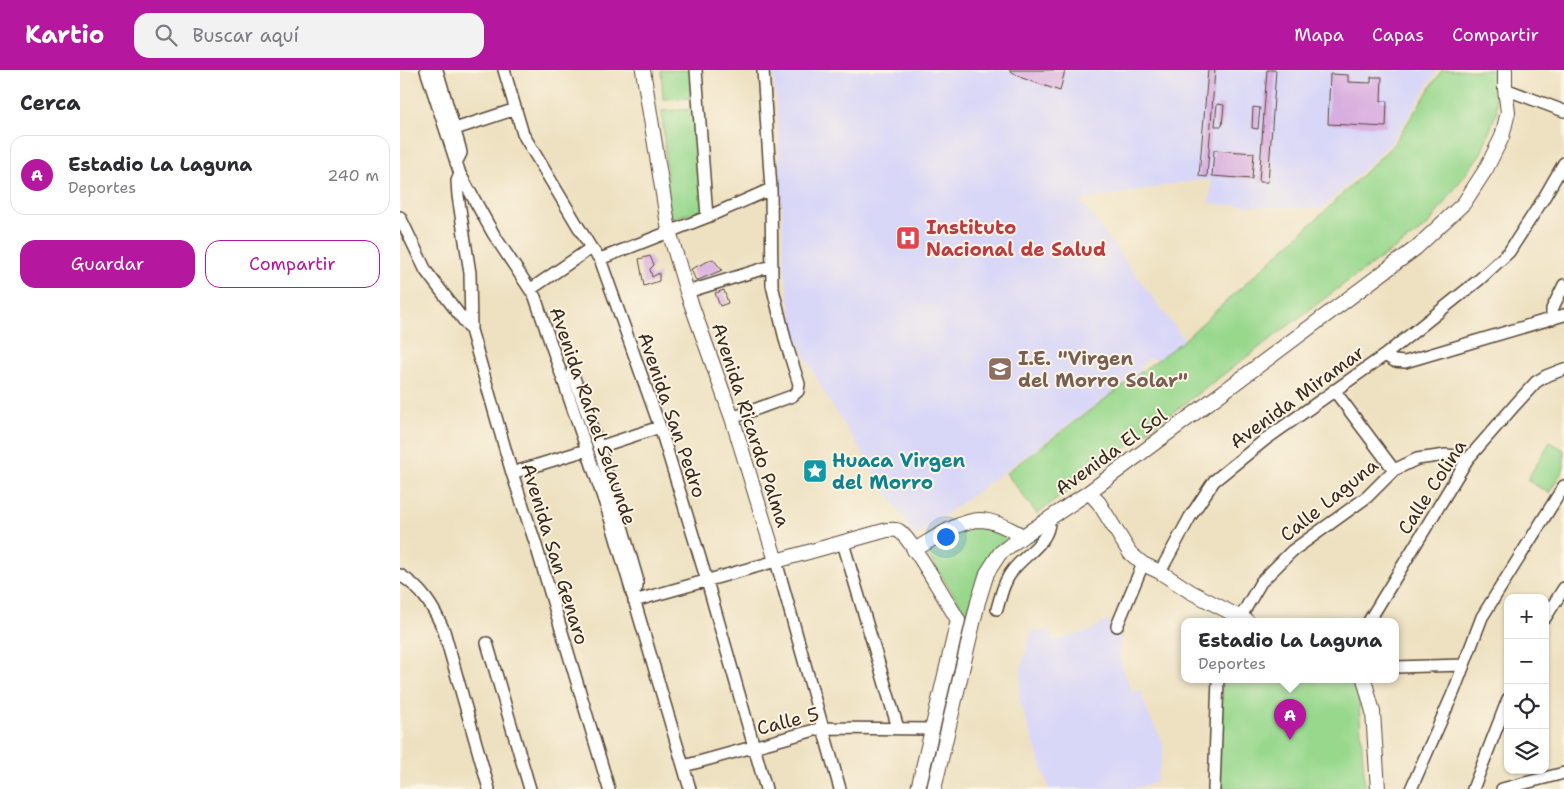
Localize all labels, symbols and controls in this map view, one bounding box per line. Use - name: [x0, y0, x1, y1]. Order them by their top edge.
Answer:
- search box: [134, 13, 484, 58]
- text: Kartio: [25, 19, 104, 51]
- icon: search: [152, 21, 180, 49]
- text: Buscar aquí: [192, 23, 299, 48]
- text: Mapa: [1294, 23, 1344, 47]
- text: Capas: [1372, 23, 1424, 47]
- text: Compartir: [1452, 23, 1539, 47]
- text: Cerca: [20, 89, 81, 117]
- text: Estadio La Laguna: [68, 152, 252, 177]
- text: A: [31, 165, 43, 186]
- text: 240 m: [327, 165, 379, 186]
- text: Deportes: [68, 177, 136, 198]
- place label: Instituto Nacional de Salud: [926, 215, 1106, 262]
- hospital icon: Instituto Nacional de Salud: [895, 225, 921, 251]
- button: Guardar: [20, 240, 195, 288]
- button: Compartir: [205, 240, 380, 288]
- street label: Avenida Rafael Selaunde: [544, 304, 642, 528]
- street label: Avenida Ricardo Palma: [706, 320, 796, 531]
- street label: Avenida San Pedro: [632, 329, 712, 501]
- street label: Avenida Miramar: [1225, 340, 1369, 454]
- place label: I.E. "Virgen del Morro Solar": [1018, 346, 1188, 393]
- school or university icon: I.E. "Virgen del Morro Solar": [987, 356, 1013, 382]
- street label: Avenida El Sol: [1050, 403, 1172, 501]
- street label: Calle Colina: [1392, 435, 1472, 539]
- place label: Huaca Virgen del Morro: [832, 448, 966, 495]
- street label: Calle Laguna: [1275, 453, 1383, 547]
- place icon: Huaca Virgen del Morro: [802, 458, 828, 484]
- street label: Avenida San Genaro: [515, 460, 595, 648]
- your location: [933, 524, 959, 550]
- map controls: [1504, 594, 1549, 774]
- button: +: [1504, 594, 1549, 639]
- popup: [1181, 618, 1399, 683]
- text: Estadio La Laguna: [1198, 628, 1382, 653]
- button: −: [1504, 639, 1549, 684]
- text: Deportes: [1198, 653, 1266, 674]
- button: locate: [1504, 684, 1549, 729]
- pin: A: [1274, 699, 1306, 740]
- street label: Calle 5: [754, 701, 822, 741]
- button: layers: [1504, 729, 1549, 774]

